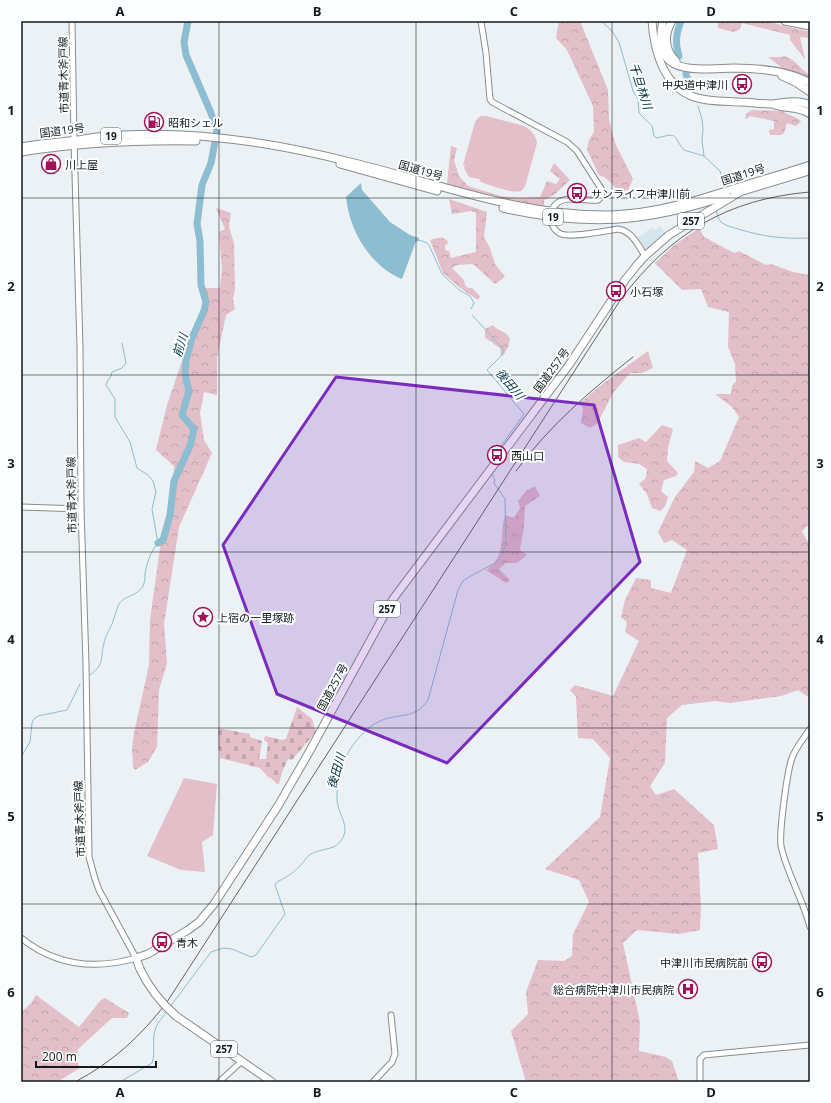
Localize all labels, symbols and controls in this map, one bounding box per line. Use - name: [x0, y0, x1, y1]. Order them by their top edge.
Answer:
- text: A: [116, 2, 125, 20]
- text: B: [313, 2, 322, 20]
- text: C: [510, 2, 518, 20]
- text: D: [706, 2, 716, 20]
- street label: 市道青木斧戸線: [55, 36, 71, 114]
- water label: 千旦林川: [625, 61, 657, 113]
- bus stop icon: 中央道中津川: [731, 73, 753, 95]
- place label: 中央道中津川: [662, 77, 728, 92]
- text: 1: [7, 101, 15, 119]
- text: 1: [816, 101, 824, 119]
- fuel station icon: 昭和シェル: [143, 111, 165, 133]
- place label: 昭和シェル: [168, 115, 223, 130]
- street label: 国道19号: [38, 120, 86, 140]
- road number: 19: [101, 128, 121, 144]
- shop icon: 川上屋: [40, 153, 62, 175]
- place label: 川上屋: [65, 157, 98, 172]
- street label: 国道19号: [397, 157, 445, 183]
- street label: 国道19号: [719, 160, 767, 188]
- bus stop icon: サンライフ中津川前: [566, 182, 588, 204]
- place label: サンライフ中津川前: [591, 186, 690, 201]
- road number: 19: [543, 209, 563, 225]
- road number: 257: [678, 213, 704, 229]
- text: 2: [7, 277, 15, 295]
- text: 2: [816, 277, 824, 295]
- bus stop icon: 小石塚: [605, 280, 627, 302]
- place label: 小石塚: [630, 284, 663, 299]
- water label: 前川: [168, 329, 192, 359]
- street label: 国道257号: [530, 345, 572, 395]
- water label: 後田川: [492, 365, 529, 405]
- bus stop icon: 西山口: [486, 444, 508, 466]
- place label: 西山口: [511, 448, 544, 463]
- text: 3: [7, 454, 15, 472]
- text: 3: [816, 454, 824, 472]
- street label: 市道青木斧戸線: [63, 456, 79, 534]
- road number: 257: [374, 601, 400, 617]
- place icon: 上宿の一里塚跡: [192, 606, 214, 628]
- place label: 上宿の一里塚跡: [217, 610, 294, 625]
- text: 4: [7, 630, 15, 648]
- text: 4: [816, 630, 824, 648]
- street label: 国道257号: [313, 661, 351, 713]
- water label: 後田川: [323, 749, 350, 791]
- street label: 市道青木斧戸線: [70, 780, 88, 858]
- text: 5: [7, 807, 15, 825]
- text: 5: [816, 807, 824, 825]
- bus stop icon: 青木: [151, 931, 173, 953]
- place label: 青木: [176, 935, 198, 950]
- bus stop icon: 中津川市民病院前: [751, 951, 773, 973]
- place label: 中津川市民病院前: [660, 955, 748, 970]
- hospital icon: 総合病院中津川市民病院: [677, 978, 699, 1000]
- place label: 総合病院中津川市民病院: [553, 982, 674, 997]
- text: 6: [7, 983, 15, 1001]
- text: 6: [816, 983, 824, 1001]
- road number: 257: [211, 1041, 237, 1057]
- scale bar: [36, 1043, 156, 1069]
- text: 200 m: [42, 1048, 77, 1065]
- text: A: [116, 1083, 125, 1101]
- text: B: [313, 1083, 322, 1101]
- text: C: [510, 1083, 518, 1101]
- text: D: [706, 1083, 716, 1101]

